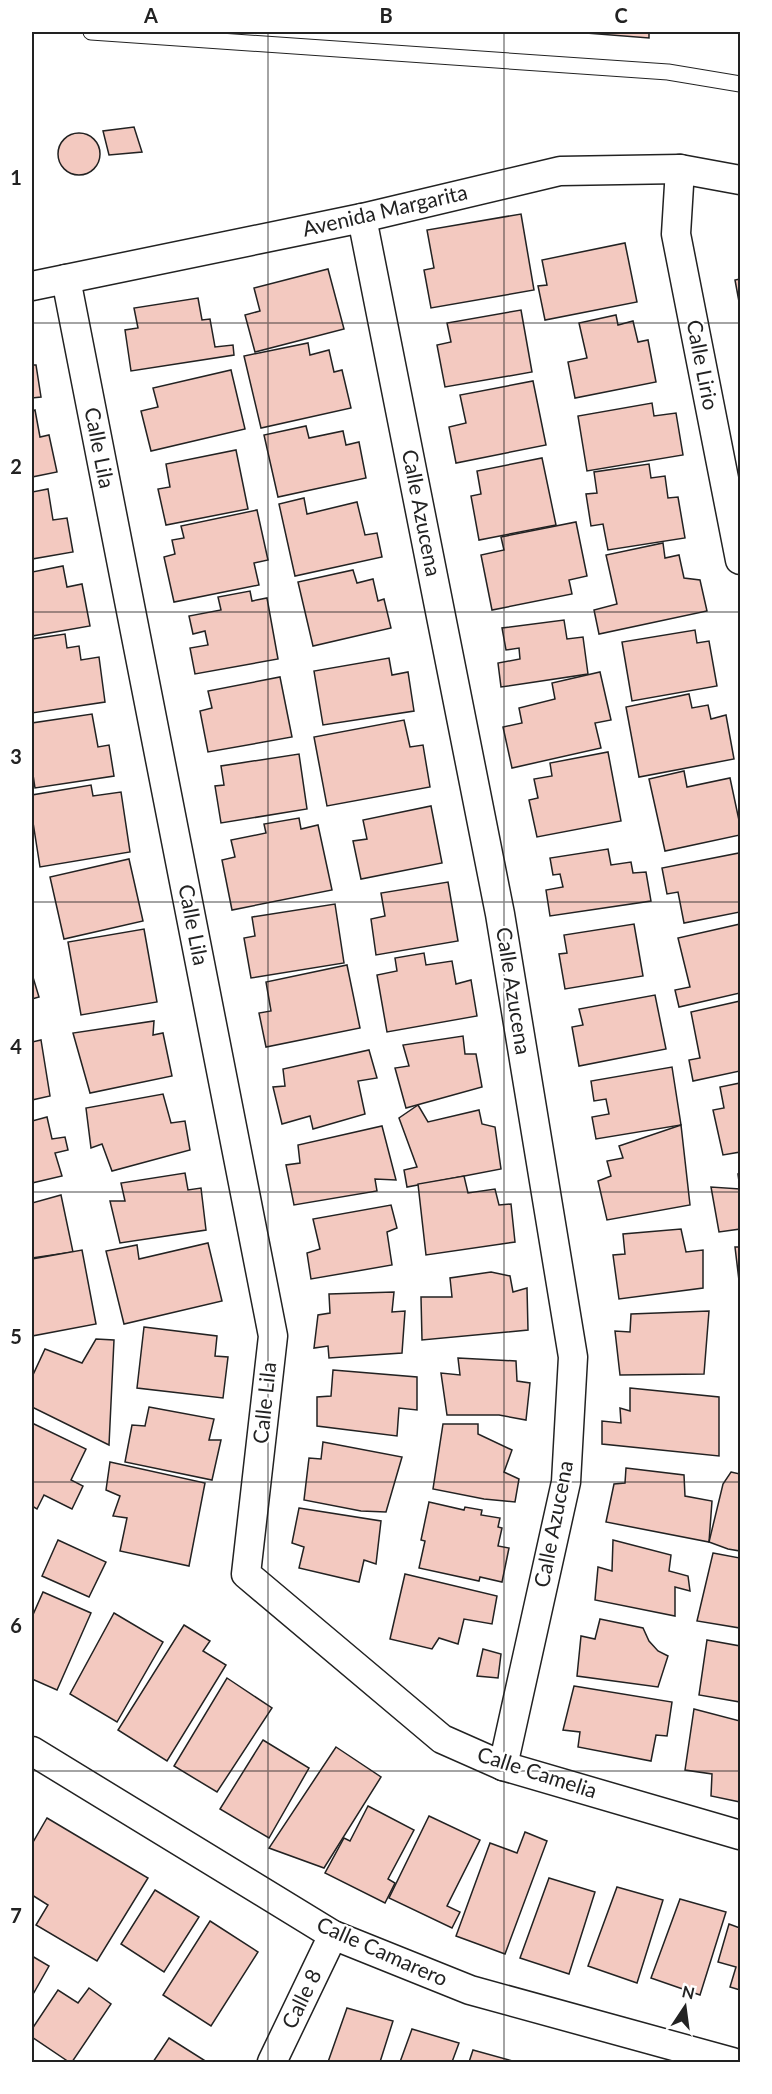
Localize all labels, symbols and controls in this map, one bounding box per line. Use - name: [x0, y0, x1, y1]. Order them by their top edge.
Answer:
- text: A: [143, 3, 158, 27]
- text: B: [379, 3, 393, 27]
- text: C: [614, 3, 628, 27]
- text: 1: [10, 165, 22, 189]
- street label: Avenida Margarita: [300, 178, 470, 241]
- street label: Calle Lirio: [682, 318, 724, 412]
- street label: Calle Lila: [80, 405, 121, 490]
- street label: Calle Azucena: [398, 447, 447, 578]
- text: 2: [10, 454, 22, 478]
- text: 3: [10, 744, 22, 768]
- street label: Calle Lila: [174, 882, 215, 967]
- street label: Calle Azucena: [492, 925, 537, 1056]
- text: 4: [10, 1034, 22, 1058]
- text: 5: [10, 1324, 22, 1348]
- street label: Calle Lila: [247, 1361, 280, 1445]
- street label: Calle Azucena: [528, 1458, 577, 1589]
- text: 6: [10, 1613, 22, 1637]
- street label: Calle Camelia: [475, 1741, 600, 1803]
- text: 7: [10, 1903, 22, 1927]
- street label: Calle Camarero: [313, 1911, 452, 1991]
- street label: Calle 8: [276, 1965, 326, 2032]
- north arrow: [655, 1977, 715, 2037]
- text: N: [680, 1981, 697, 2003]

